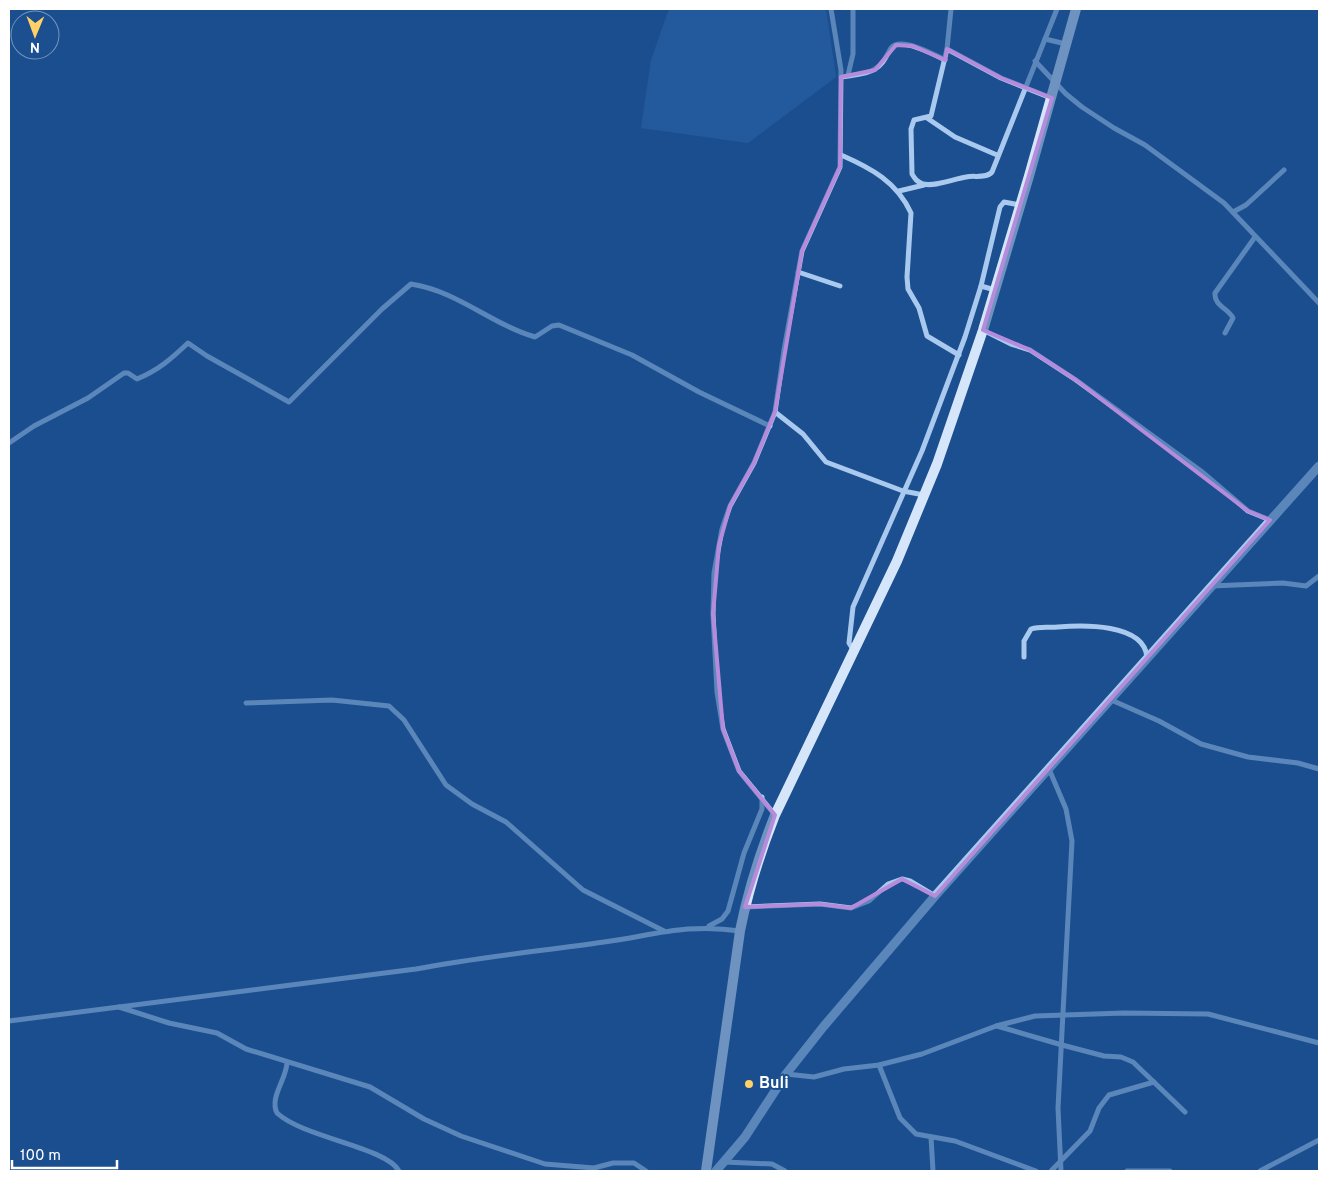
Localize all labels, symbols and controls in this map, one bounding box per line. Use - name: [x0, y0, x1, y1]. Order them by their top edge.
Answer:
- north arrow: [10, 10, 60, 60]
- text: N: [30, 38, 40, 55]
- place label: Buli: [759, 1074, 789, 1094]
- marker: Buli: [743, 1078, 755, 1090]
- scale bar: [12, 1138, 118, 1170]
- text: 100 m: [20, 1147, 61, 1166]

